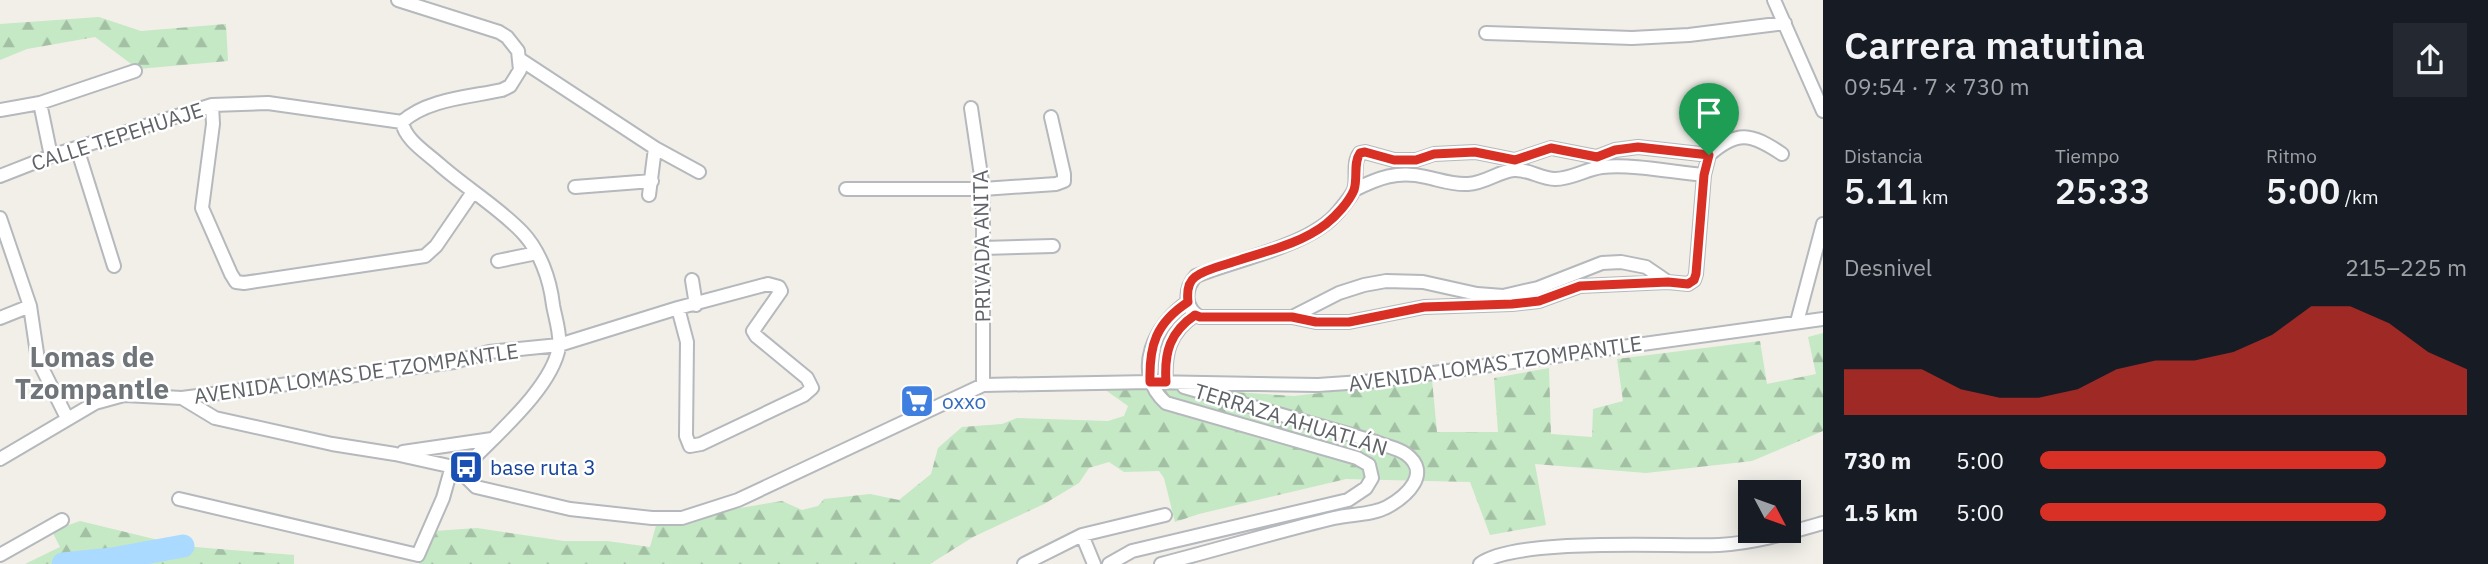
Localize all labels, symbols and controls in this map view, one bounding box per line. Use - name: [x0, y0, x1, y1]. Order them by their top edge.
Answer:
- text: Carrera matutina: [1844, 20, 2145, 69]
- button: share: [2393, 23, 2467, 97]
- text: 09:54 · 7 × 730 m: [1844, 71, 2030, 101]
- pin: [1679, 83, 1739, 155]
- icon: arrive: [1690, 94, 1728, 132]
- street label: CALLE TEPEHUAJE: [27, 95, 207, 177]
- text: Distancia: [1844, 144, 1923, 168]
- text: Tiempo: [2055, 144, 2119, 168]
- text: Ritmo: [2266, 144, 2317, 168]
- text: 5.11: [1844, 168, 1917, 214]
- text: 25:33: [2055, 168, 2150, 214]
- text: 5:00: [2266, 168, 2340, 214]
- street label: PRIVADA ANITA: [966, 169, 996, 323]
- text: km: [1917, 185, 1949, 209]
- text: /km: [2340, 185, 2379, 209]
- text: Desnivel: [1844, 252, 1932, 282]
- text: 215–225 m: [2345, 252, 2467, 282]
- street label: AVENIDA LOMAS TZOMPANTLE: [1346, 329, 1644, 397]
- street label: AVENIDA LOMAS DE TZOMPANTLE: [192, 336, 520, 410]
- district label: Lomas de Tzompantle: [15, 338, 169, 407]
- street label: TERRAZA AHUATLÁN: [1191, 376, 1391, 462]
- supermarket icon: oxxo: [898, 382, 936, 420]
- place label: oxxo: [942, 387, 986, 415]
- text: 730 m: [1844, 445, 1911, 475]
- text: 5:00: [1956, 445, 2004, 475]
- bus stop icon: base ruta 3: [447, 448, 485, 486]
- place label: base ruta 3: [490, 453, 596, 481]
- north arrow: [1738, 480, 1801, 542]
- map controls: [1738, 480, 1801, 543]
- text: 1.5 km: [1844, 497, 1918, 527]
- text: 5:00: [1956, 497, 2004, 527]

